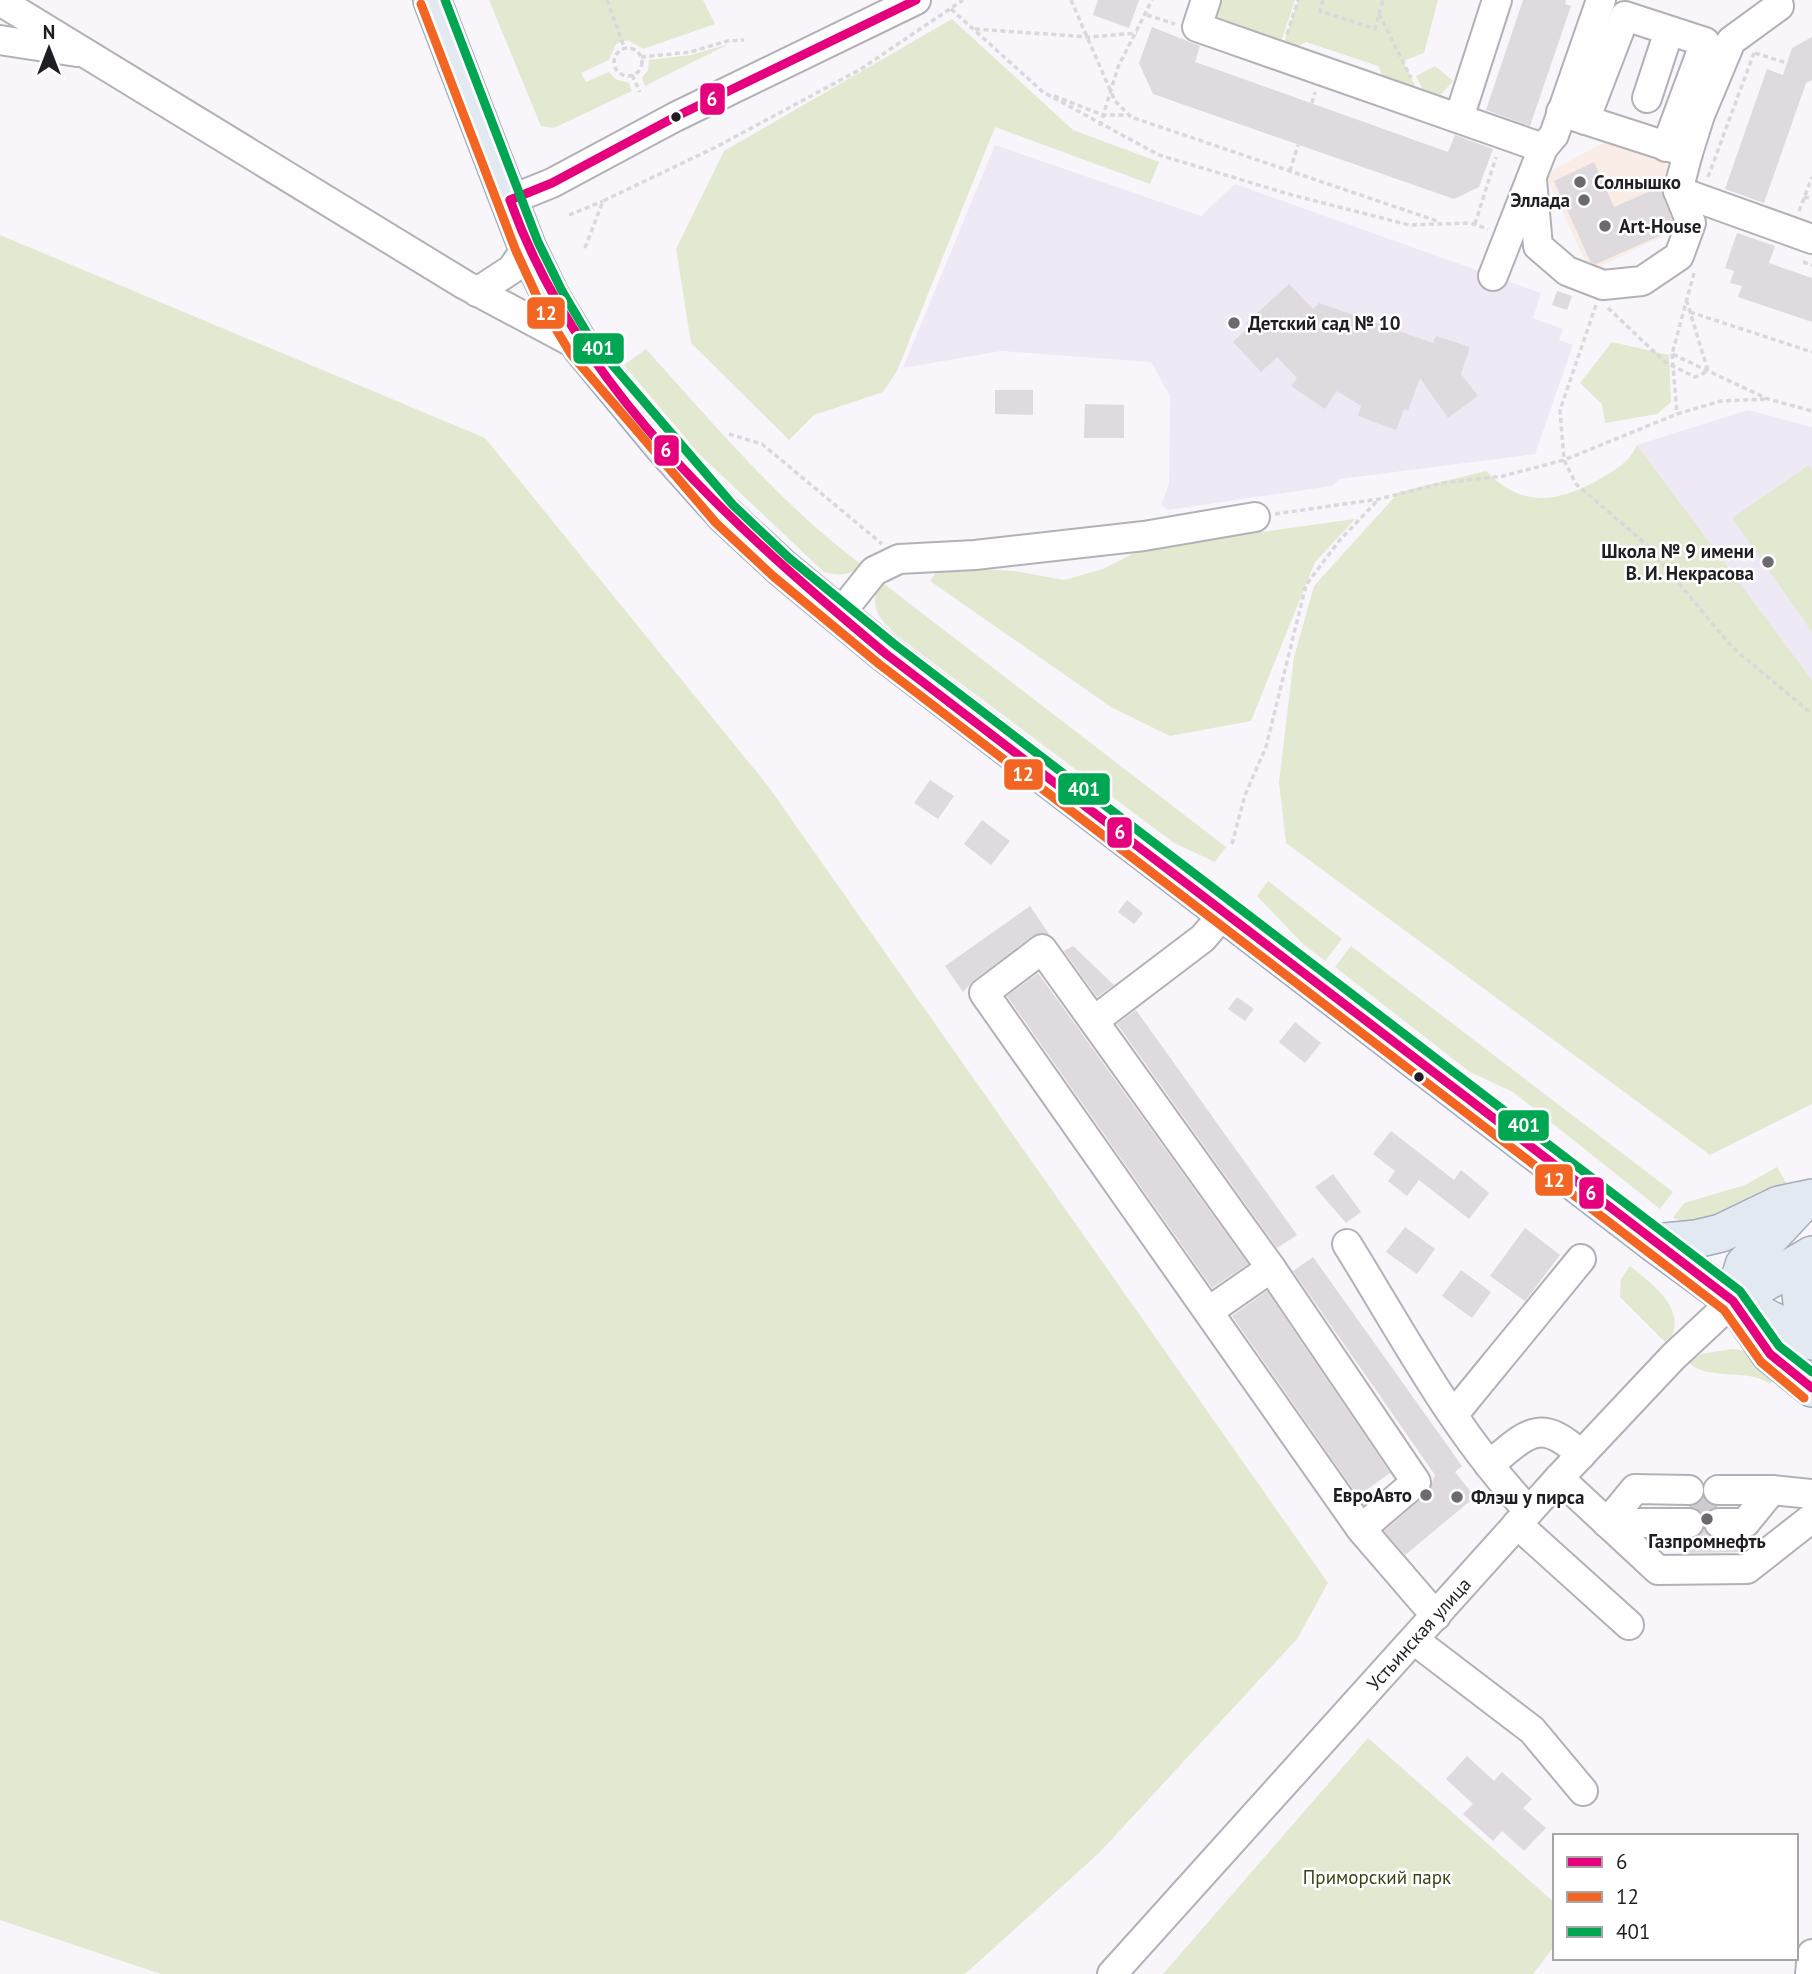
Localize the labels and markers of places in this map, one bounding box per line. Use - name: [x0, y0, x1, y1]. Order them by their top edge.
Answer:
- unlabelled marker: [669, 110, 683, 124]
- place label: Солнышко: [1594, 170, 1681, 194]
- marker: Солнышко: [1572, 174, 1588, 190]
- place label: Эллада: [1511, 188, 1570, 212]
- marker: Эллада: [1576, 192, 1592, 208]
- place label: Art-House: [1619, 214, 1701, 238]
- marker: Art-House: [1597, 218, 1613, 234]
- place label: Детский сад № 10: [1248, 311, 1401, 335]
- marker: Детский сад № 10: [1226, 315, 1242, 331]
- place label: Школа № 9 имени В. И. Некрасова: [1601, 539, 1754, 585]
- marker: Школа № 9 имени В. И. Некрасова: [1760, 554, 1776, 570]
- unlabelled marker: [1412, 1070, 1426, 1084]
- place label: ЕвроАвто: [1333, 1483, 1412, 1507]
- place label: Флэш у пирса: [1471, 1485, 1584, 1509]
- marker: ЕвроАвто: [1418, 1487, 1434, 1503]
- marker: Флэш у пирса: [1449, 1489, 1465, 1505]
- marker: Газпромнефть: [1699, 1511, 1715, 1527]
- place label: Газпромнефть: [1648, 1529, 1766, 1553]

